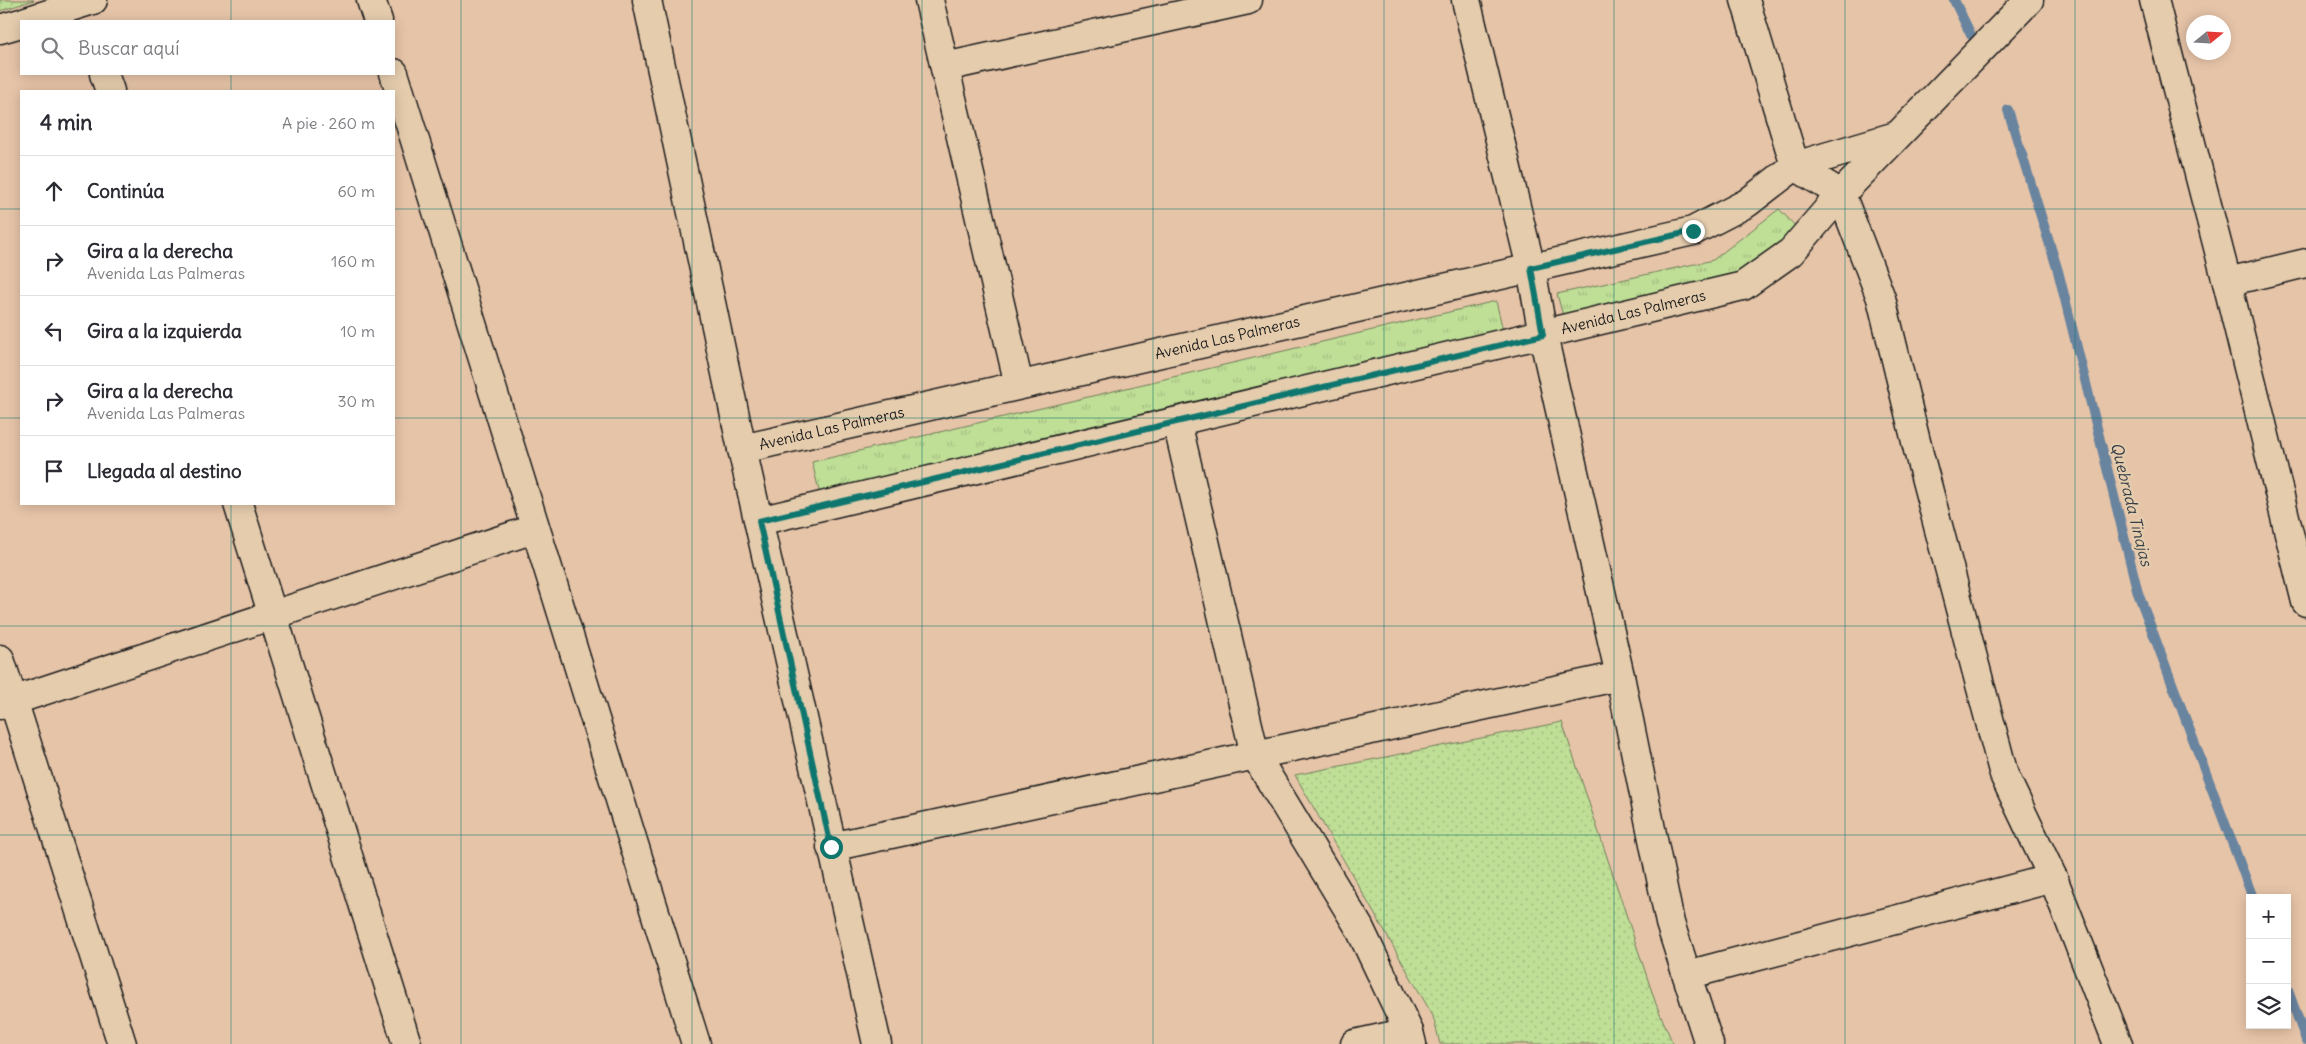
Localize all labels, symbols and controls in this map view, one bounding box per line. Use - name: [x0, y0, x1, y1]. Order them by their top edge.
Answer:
- north arrow: [2186, 15, 2231, 60]
- search box: [20, 20, 395, 75]
- icon: search: [38, 34, 66, 62]
- text: Buscar aquí: [78, 36, 179, 60]
- text: 4 min: [40, 109, 92, 136]
- text: A pie · 260 m: [282, 113, 375, 133]
- icon: ahead: [40, 177, 68, 205]
- text: Continúa: [87, 179, 164, 203]
- text: 60 m: [337, 181, 375, 201]
- route end: [1682, 220, 1705, 243]
- text: Gira a la derecha: [87, 239, 233, 263]
- icon: right: [40, 247, 68, 275]
- text: 160 m: [331, 251, 375, 271]
- text: Avenida Las Palmeras: [87, 263, 245, 283]
- street label: Avenida Las Palmeras: [1559, 285, 1708, 338]
- street label: Avenida Las Palmeras: [1153, 311, 1302, 363]
- icon: left: [40, 317, 68, 345]
- text: Gira a la izquierda: [87, 319, 242, 343]
- text: 10 m: [340, 321, 375, 341]
- text: Gira a la derecha: [87, 379, 233, 403]
- icon: right: [40, 387, 68, 415]
- text: 30 m: [338, 391, 375, 411]
- street label: Avenida Las Palmeras: [757, 402, 906, 454]
- text: Avenida Las Palmeras: [87, 403, 245, 423]
- water label: Quebrada Tinajas: [2107, 440, 2157, 569]
- icon: arrive: [40, 457, 68, 485]
- text: Llegada al destino: [87, 459, 242, 483]
- route start: [820, 836, 843, 859]
- map controls: [2246, 894, 2291, 1029]
- button: +: [2246, 894, 2291, 939]
- button: −: [2246, 939, 2291, 984]
- button: layers: [2246, 984, 2291, 1029]

